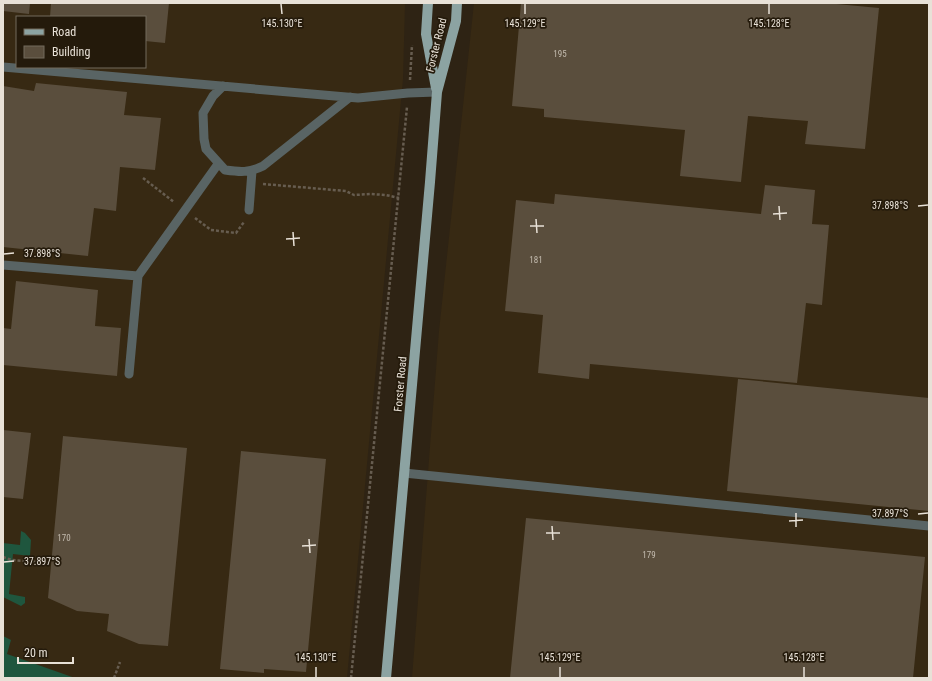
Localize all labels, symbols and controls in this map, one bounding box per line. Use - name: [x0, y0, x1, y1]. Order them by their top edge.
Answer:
- legend: [16, 16, 146, 68]
- street label: Forster Road: [423, 17, 449, 74]
- text: 145.130°E: [262, 18, 303, 29]
- text: 145.129°E: [505, 18, 546, 29]
- text: 145.128°E: [749, 18, 790, 29]
- text: Road: [52, 25, 76, 39]
- text: Building: [52, 45, 90, 59]
- house number: 195: [553, 49, 567, 59]
- text: 37.898°S: [872, 200, 908, 211]
- text: 37.898°S: [24, 248, 60, 259]
- house number: 181: [529, 255, 543, 265]
- street label: Forster Road: [392, 356, 409, 412]
- text: 37.897°S: [872, 508, 908, 519]
- house number: 170: [57, 533, 71, 543]
- house number: 179: [642, 550, 656, 560]
- text: 37.897°S: [24, 556, 60, 567]
- scale bar: [18, 639, 73, 665]
- text: 20 m: [24, 646, 48, 660]
- text: 145.130°E: [296, 652, 337, 663]
- text: 145.129°E: [540, 652, 581, 663]
- text: 145.128°E: [784, 652, 825, 663]

